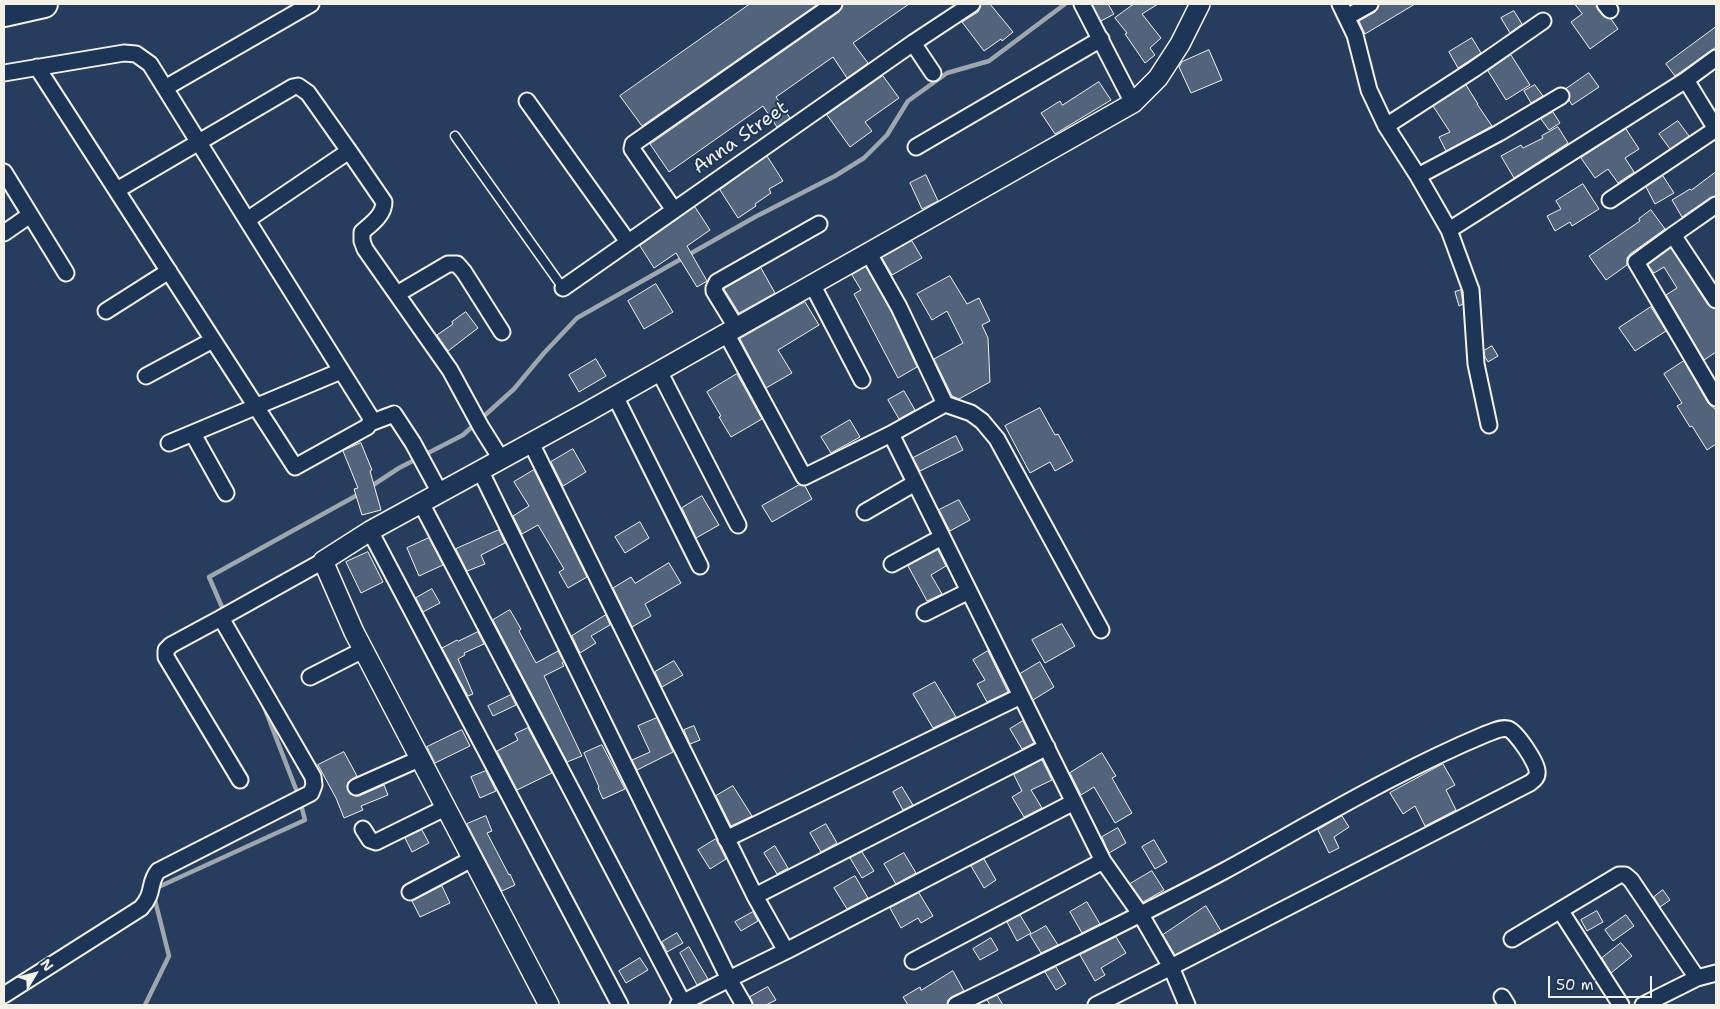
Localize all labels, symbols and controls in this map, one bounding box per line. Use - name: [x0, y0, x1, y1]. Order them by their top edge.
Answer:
- street label: Anna Street: [689, 97, 793, 179]
- north arrow: [10, 949, 60, 999]
- text: N: [36, 955, 58, 975]
- scale bar: [1550, 966, 1654, 998]
- text: 50 m: [1556, 975, 1594, 995]

